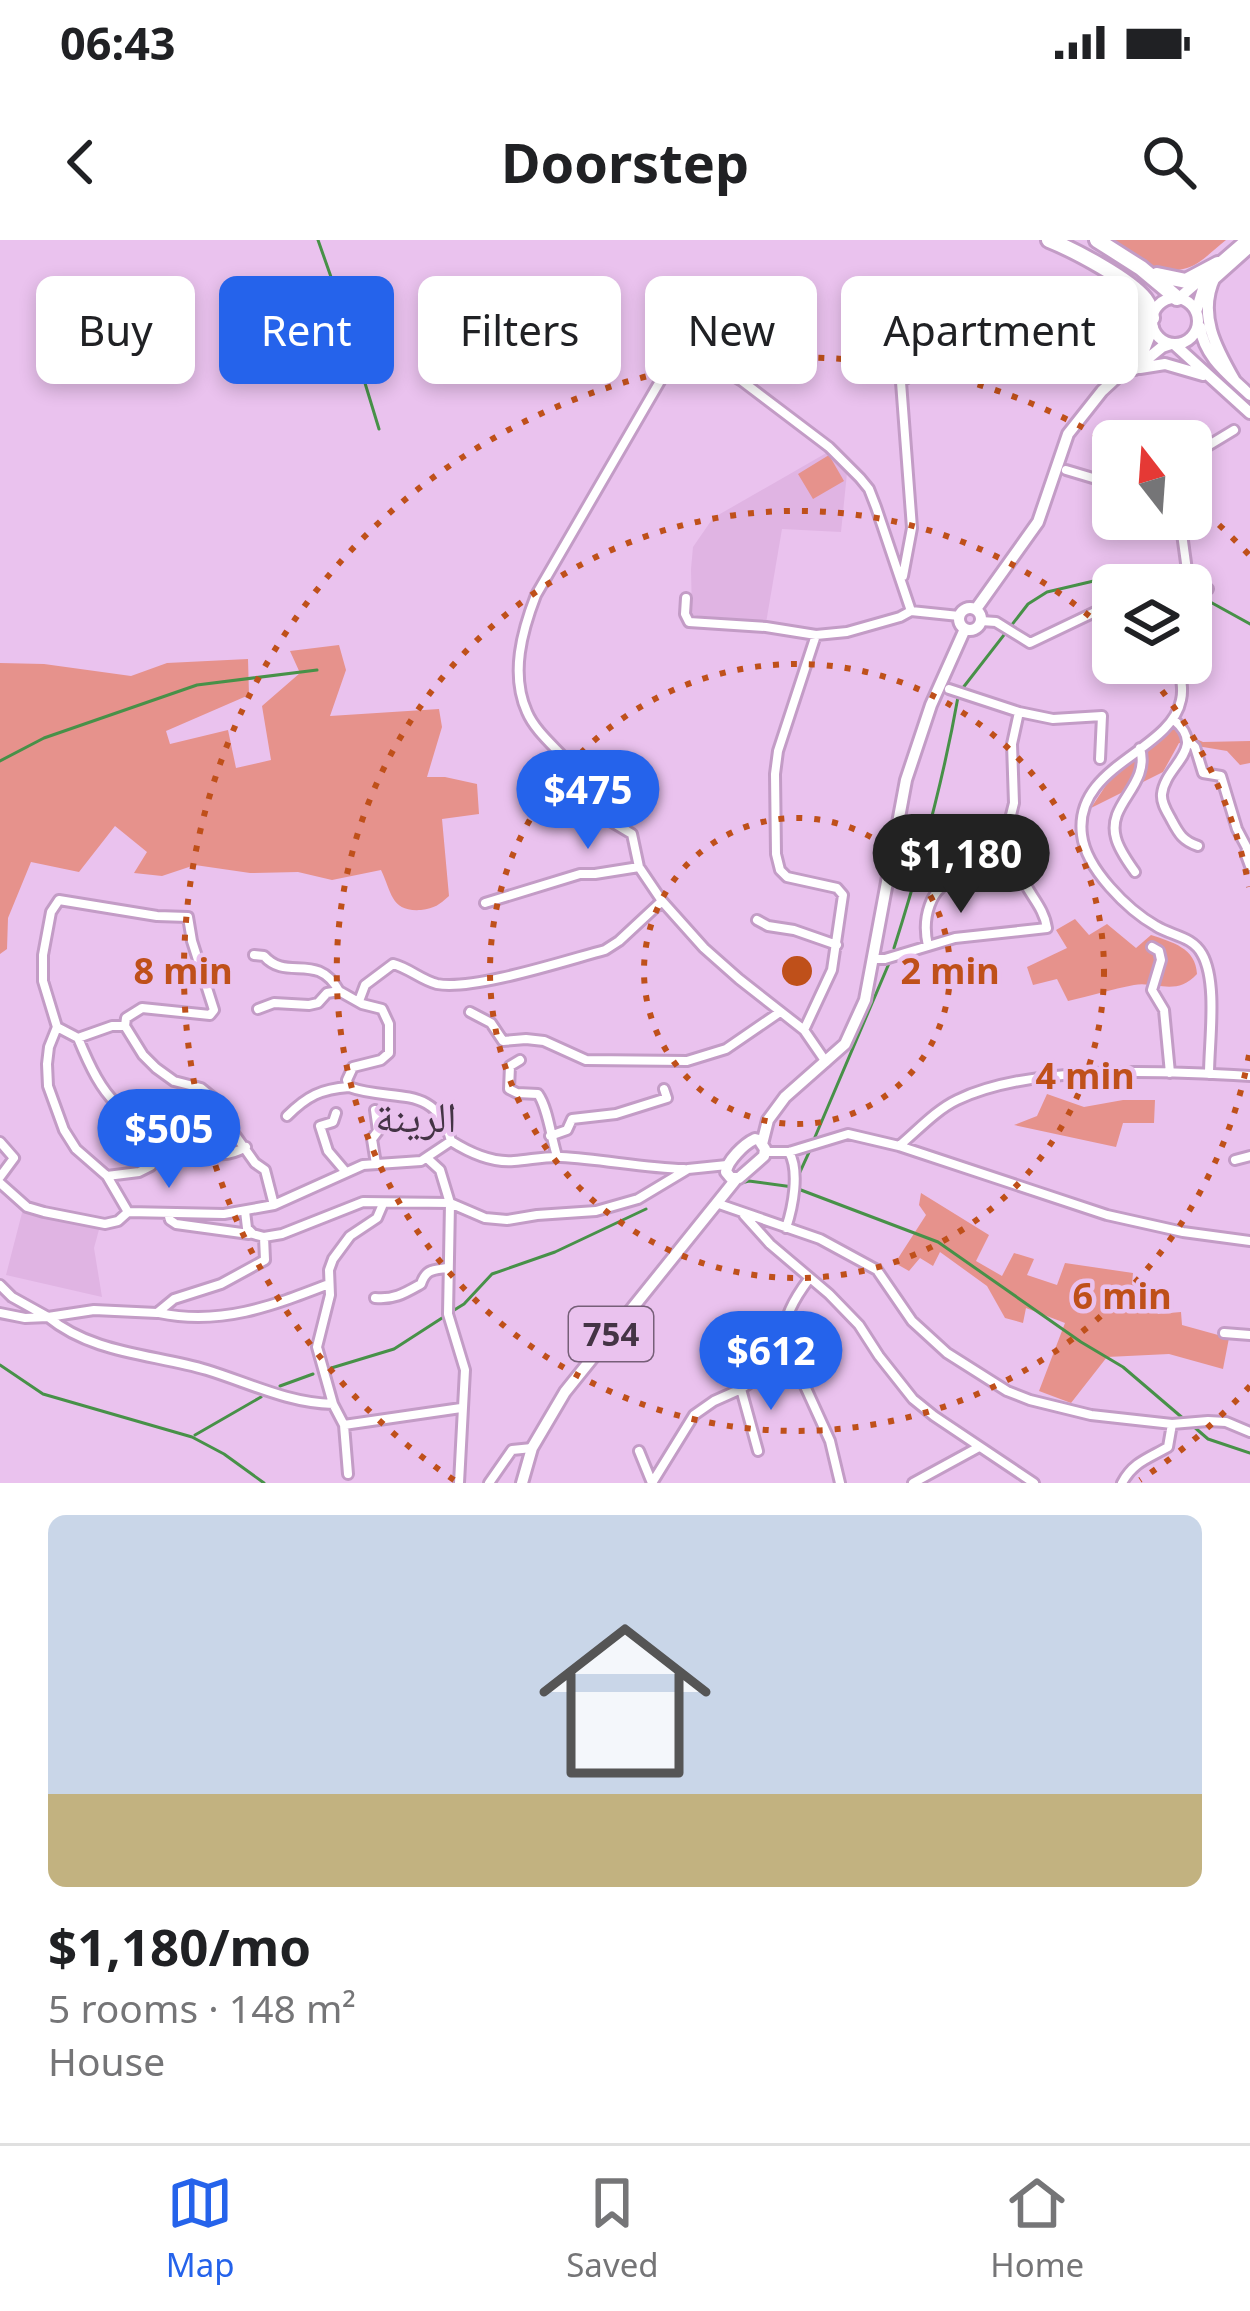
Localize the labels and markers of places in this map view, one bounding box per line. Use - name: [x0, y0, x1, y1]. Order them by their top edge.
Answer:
- pin: $475: [517, 750, 659, 852]
- pin: $1,180: [863, 814, 1059, 916]
- centre of rings: [776, 950, 818, 992]
- pin: $505: [98, 1089, 240, 1191]
- pin: $612: [700, 1311, 842, 1413]

